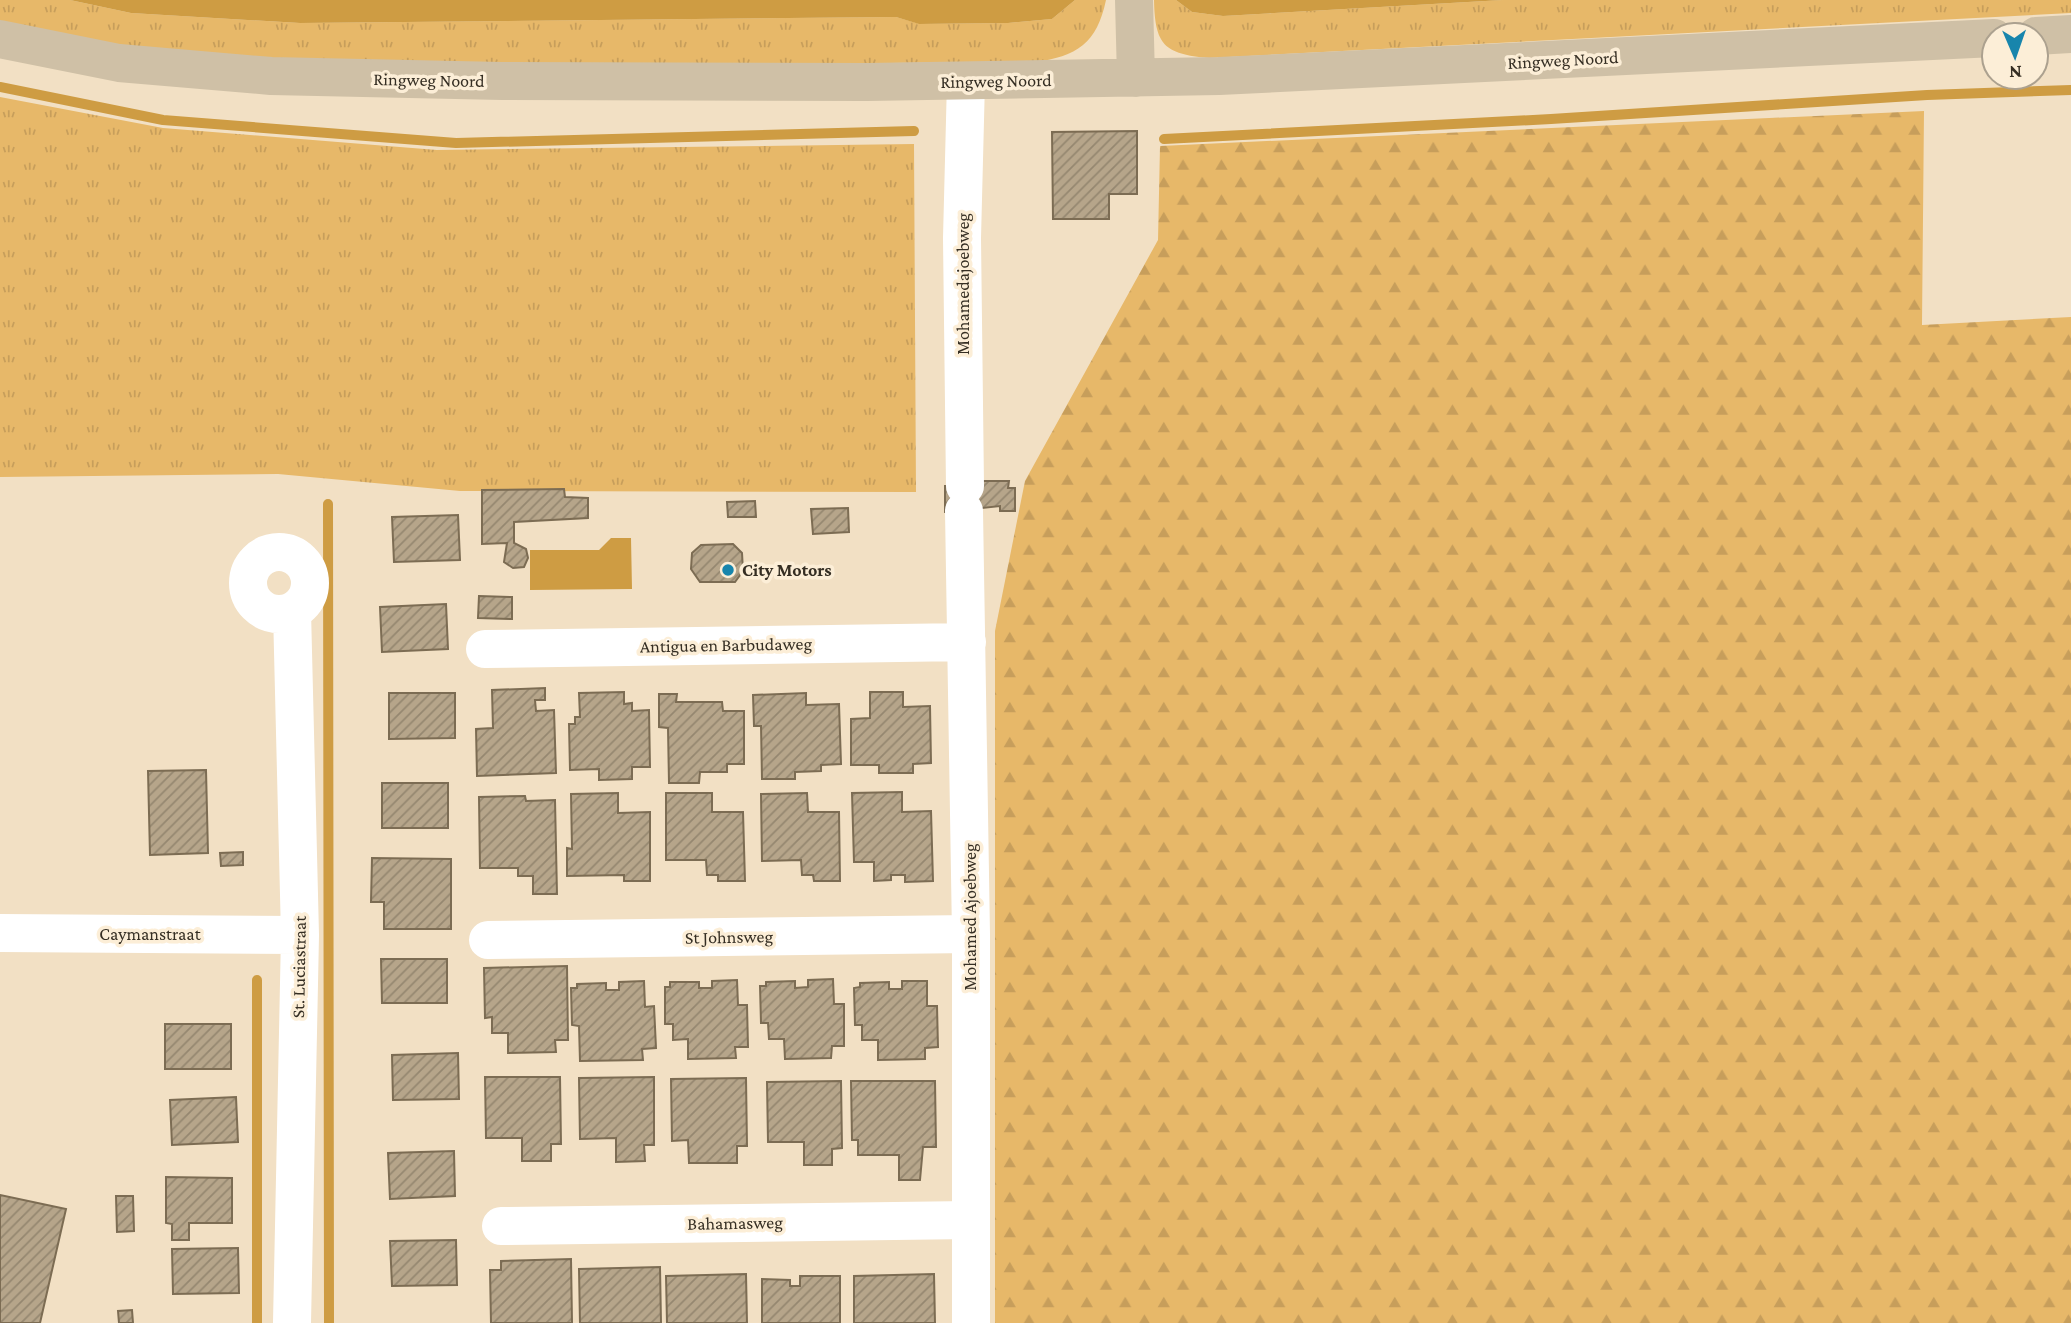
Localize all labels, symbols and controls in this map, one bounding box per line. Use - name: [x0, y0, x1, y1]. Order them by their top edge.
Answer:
- north arrow: [1980, 21, 2050, 91]
- street label: Ringweg Noord: [1507, 47, 1620, 73]
- text: N: [2009, 62, 2022, 83]
- street label: Ringweg Noord: [373, 69, 485, 91]
- street label: Ringweg Noord: [940, 70, 1052, 92]
- street label: Mohamedajoebweg: [953, 213, 974, 355]
- place label: City Motors: [742, 560, 832, 580]
- marker: City Motors: [720, 562, 736, 578]
- street label: Antigua en Barbudaweg: [640, 633, 813, 657]
- street label: Mohamed Ajoebweg: [960, 843, 981, 991]
- street label: St. Luciastraat: [288, 915, 310, 1018]
- street label: Caymanstraat: [99, 924, 202, 944]
- street label: St Johnsweg: [685, 926, 773, 948]
- street label: Bahamasweg: [687, 1212, 783, 1234]

